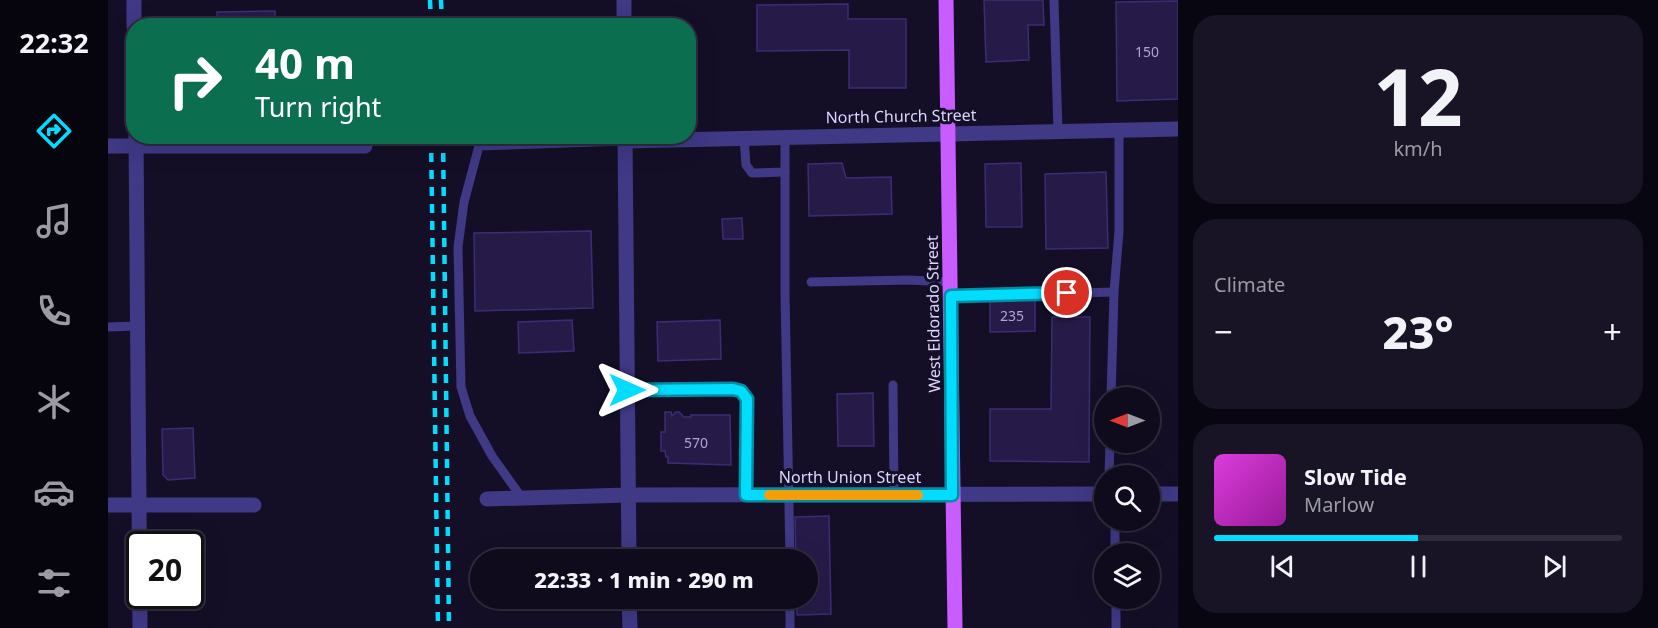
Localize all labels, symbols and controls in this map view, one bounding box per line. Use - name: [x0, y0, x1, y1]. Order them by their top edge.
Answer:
- text: 22:32: [19, 24, 89, 61]
- text: 40 m: [255, 34, 355, 91]
- icon: right: [156, 42, 234, 120]
- house number: 150: [1135, 42, 1159, 61]
- text: 12: [1373, 43, 1463, 149]
- text: Turn right: [255, 88, 381, 125]
- street label: North Church Street: [825, 104, 977, 128]
- icon: directions: [33, 110, 75, 152]
- text: km/h: [1393, 135, 1443, 162]
- icon: music: [33, 200, 75, 242]
- street label: West Eldorado Street: [921, 235, 945, 393]
- pin: [1041, 267, 1092, 318]
- text: Climate: [1214, 271, 1285, 298]
- icon: arrive: [1050, 276, 1083, 309]
- icon: phone: [33, 290, 75, 332]
- text: 23°: [1382, 301, 1454, 362]
- house number: 235: [1000, 306, 1024, 325]
- text: −: [1214, 309, 1233, 354]
- text: +: [1603, 309, 1622, 354]
- position arrow: [595, 358, 659, 422]
- icon: climate: [33, 381, 75, 423]
- north arrow: [1094, 387, 1160, 453]
- map controls: [1094, 387, 1160, 609]
- house number: 570: [684, 433, 708, 452]
- text: Slow Tide: [1304, 461, 1407, 491]
- button: search: [1094, 465, 1160, 531]
- street label: North Union Street: [779, 466, 921, 488]
- icon: car: [33, 471, 75, 513]
- text: Marlow: [1304, 491, 1374, 518]
- speed limit sign: 20: [126, 531, 204, 609]
- button: layers: [1094, 543, 1160, 609]
- icon: previous: [1266, 550, 1299, 583]
- icon: pause: [1402, 550, 1435, 583]
- icon: next: [1538, 550, 1571, 583]
- icon: filters: [33, 562, 75, 604]
- text: 22:33 · 1 min · 290 m: [534, 564, 754, 594]

